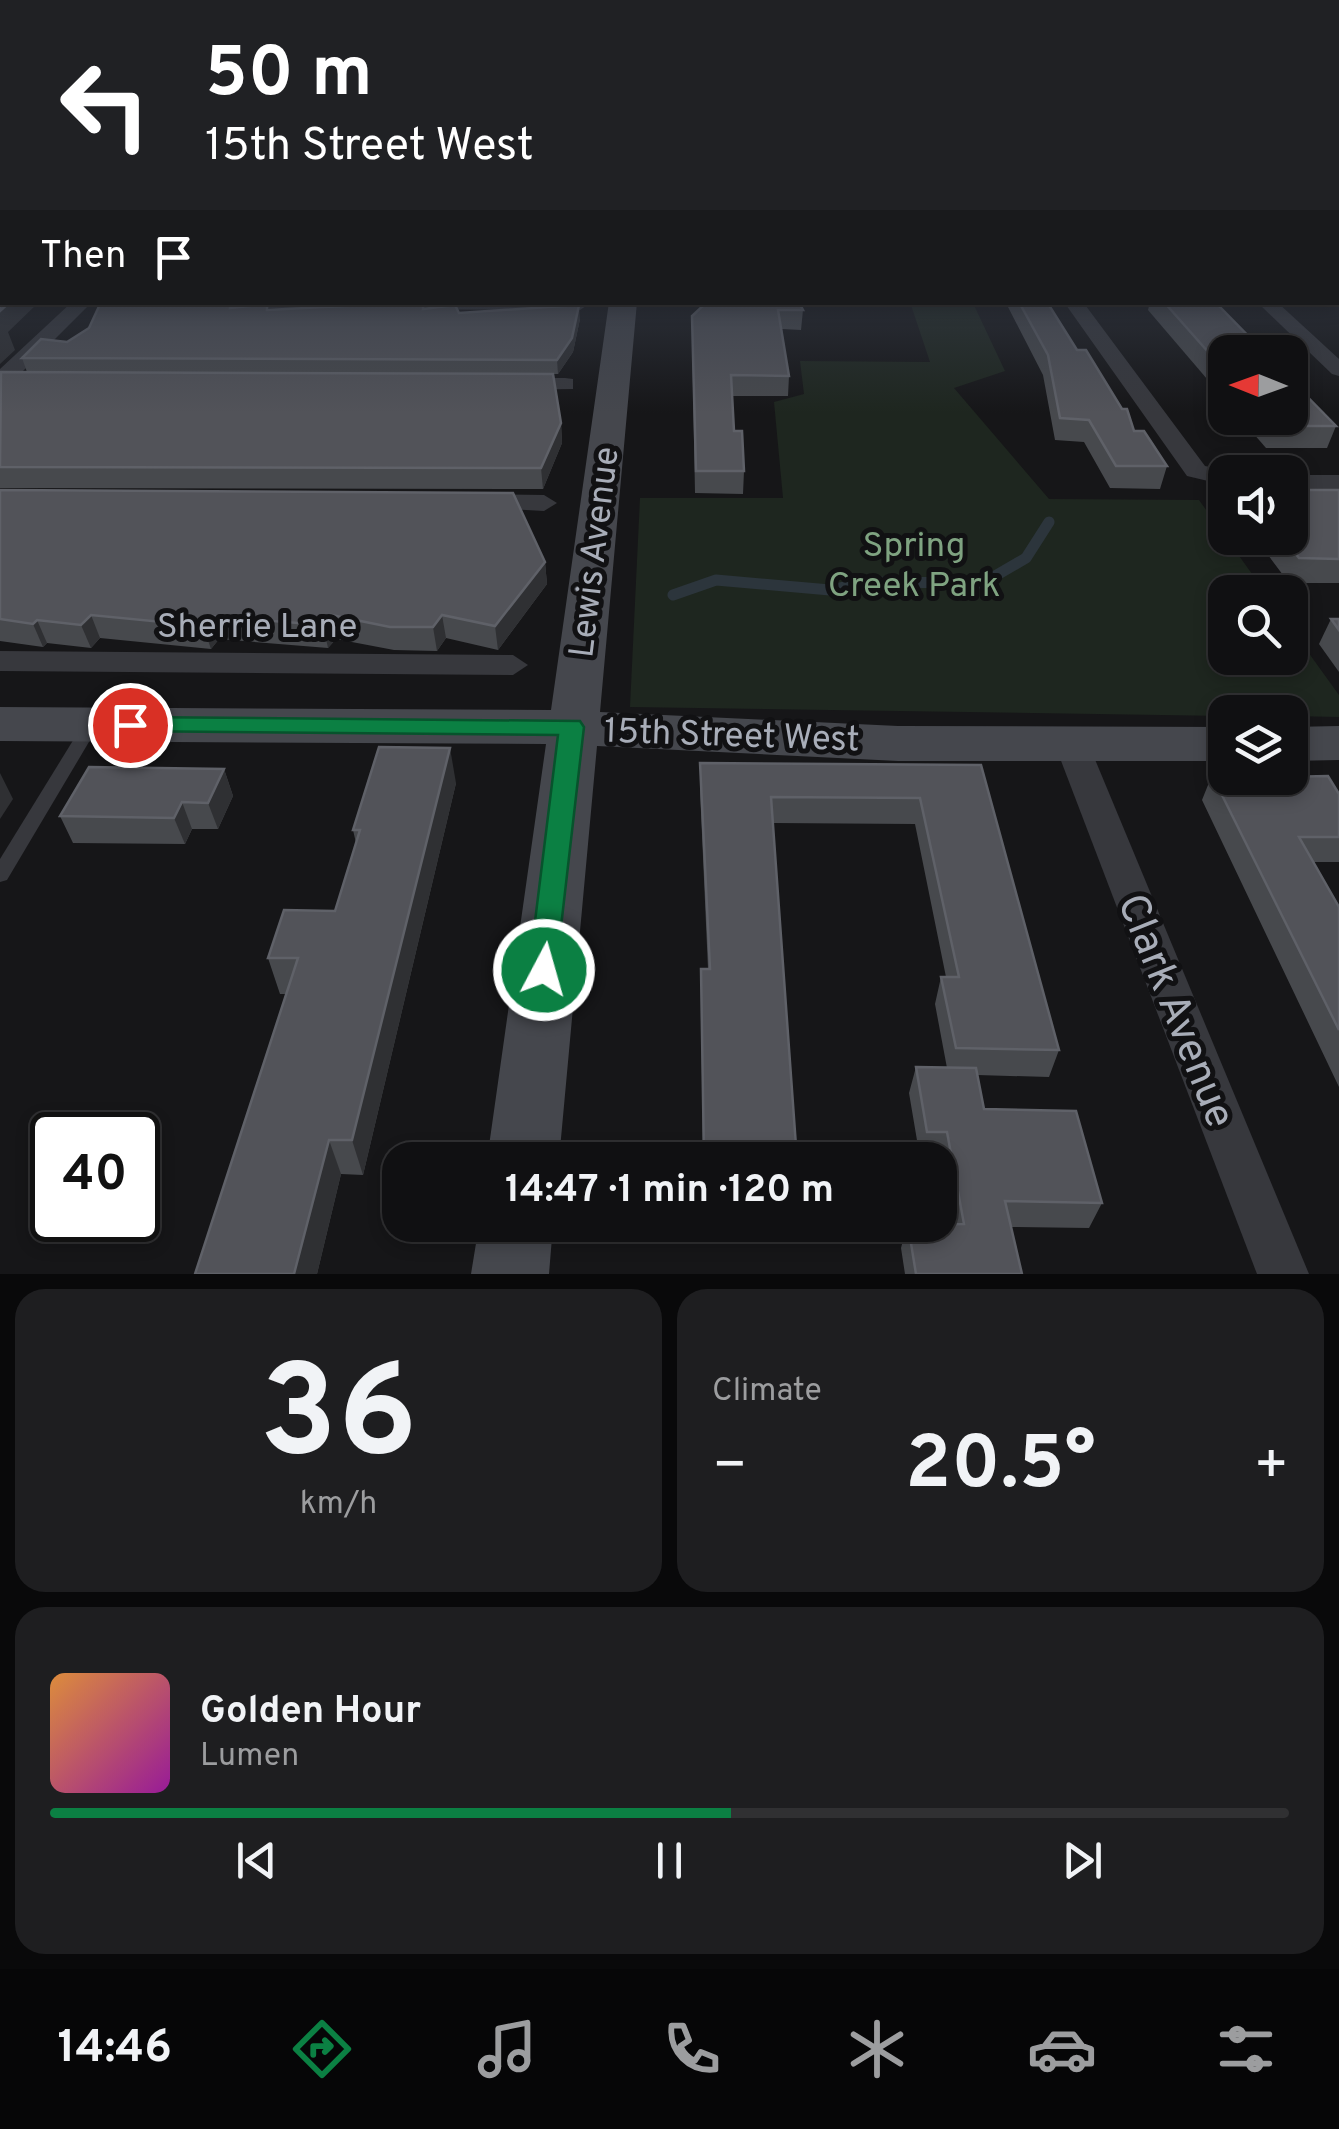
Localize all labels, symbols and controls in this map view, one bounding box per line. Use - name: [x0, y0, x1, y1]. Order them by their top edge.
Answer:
- text: 50 m: [205, 32, 372, 121]
- icon: left: [40, 40, 170, 170]
- text: 15th Street West: [205, 119, 534, 176]
- icon: arrive: [146, 230, 201, 285]
- text: Then: [40, 233, 126, 282]
- north arrow: [1208, 335, 1308, 435]
- map controls: [1208, 335, 1308, 795]
- street label: Lewis Avenue: [561, 444, 631, 660]
- button: sound: [1208, 455, 1308, 555]
- park label: Spring Creek Park: [828, 525, 1000, 609]
- button: search: [1208, 575, 1308, 675]
- street label: Sherrie Lane: [157, 606, 357, 650]
- pin: [88, 683, 173, 768]
- button: layers: [1208, 695, 1308, 795]
- icon: arrive: [103, 698, 158, 753]
- street label: 15th Street West: [603, 711, 860, 763]
- street label: Clark Avenue: [1103, 887, 1245, 1137]
- position arrow: [492, 918, 596, 1022]
- speed limit sign: 40: [30, 1112, 160, 1242]
- text: 14:47 · 1 min · 120 m: [505, 1167, 834, 1216]
- text: 36: [260, 1337, 417, 1502]
- text: Climate: [712, 1372, 822, 1412]
- text: 20.5°: [905, 1420, 1096, 1515]
- text: −: [712, 1433, 747, 1503]
- text: +: [1254, 1433, 1289, 1503]
- text: km/h: [300, 1485, 377, 1525]
- text: Golden Hour: [200, 1688, 421, 1737]
- text: Lumen: [200, 1737, 299, 1777]
- icon: previous: [229, 1833, 284, 1888]
- icon: pause: [642, 1833, 697, 1888]
- icon: next: [1055, 1833, 1110, 1888]
- icon: directions: [287, 2014, 357, 2084]
- icon: music: [472, 2014, 542, 2084]
- icon: phone: [657, 2014, 727, 2084]
- icon: climate: [842, 2014, 912, 2084]
- icon: car: [1027, 2014, 1097, 2084]
- icon: filters: [1211, 2014, 1281, 2084]
- text: 14:46: [57, 2021, 172, 2078]

